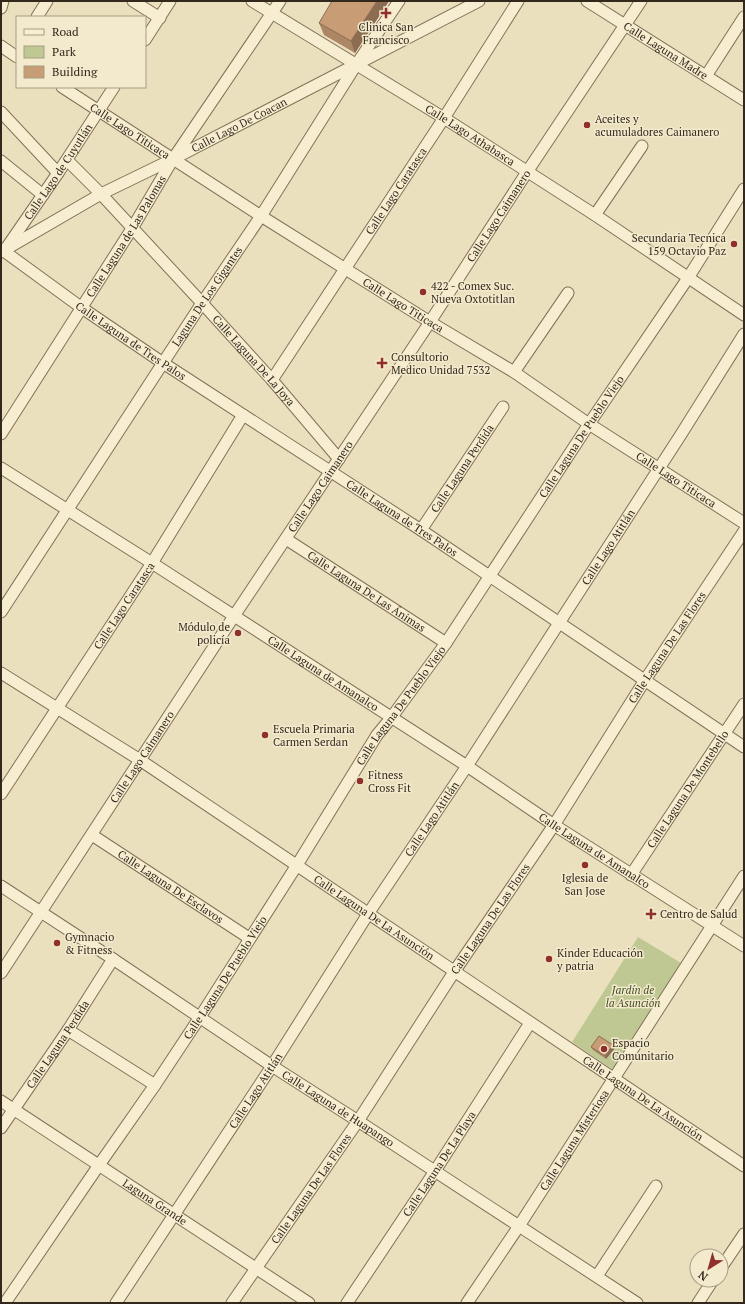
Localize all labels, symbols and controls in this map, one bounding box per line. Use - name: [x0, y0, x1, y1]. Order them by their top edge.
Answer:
- marker: Clinica San Francisco: [380, 7, 392, 19]
- legend: [16, 16, 146, 88]
- street label: Calle Laguna Madre: [621, 19, 711, 83]
- place label: Clinica San Francisco: [359, 20, 414, 47]
- text: Road: [52, 24, 79, 39]
- text: Park: [52, 44, 77, 59]
- text: Building: [52, 64, 98, 79]
- street label: Calle Lago De Coacan: [189, 94, 290, 155]
- street label: Calle Lago Titicaca: [87, 100, 173, 162]
- street label: Calle Lago Athabasca: [423, 101, 518, 169]
- place label: Aceites y acumuladores Caimanero: [595, 112, 719, 139]
- marker: Aceites y acumuladores Caimanero: [582, 120, 592, 130]
- street label: Calle Lago de Cuyutlán: [21, 121, 96, 223]
- street label: Calle Lago Caratasca: [362, 145, 430, 237]
- street label: Calle Lago Caimanero: [464, 167, 534, 265]
- street label: Calle Laguna de Las Palomas: [83, 172, 169, 300]
- place label: Secundaria Tecnica 159 Octavio Paz: [632, 231, 726, 258]
- marker: Secundaria Tecnica 159 Octavio Paz: [729, 239, 739, 249]
- street label: Laguna De Los Gigantes: [169, 243, 246, 349]
- street label: Calle Lago Titicaca: [360, 275, 447, 336]
- place label: 422 - Comex Suc. Nueva Oxtotitlan: [431, 279, 516, 306]
- marker: 422 - Comex Suc. Nueva Oxtotitlan: [418, 287, 428, 297]
- street label: Calle Laguna de Tres Palos: [73, 299, 189, 383]
- street label: Calle Laguna De La Joya: [209, 312, 298, 409]
- place label: Consultorio Medico Unidad 7532: [391, 350, 490, 377]
- marker: Consultorio Medico Unidad 7532: [376, 357, 388, 369]
- street label: Calle Laguna De Pueblo Viejo: [536, 373, 627, 500]
- street label: Calle Laguna Perdida: [428, 421, 497, 515]
- street label: Calle Lago Caimanero: [285, 438, 356, 535]
- street label: Calle Lago Titicaca: [633, 449, 719, 511]
- street label: Calle Laguna de Tres Palos: [344, 476, 461, 560]
- street label: Calle Lago Atitlán: [578, 506, 638, 588]
- street label: Calle Laguna De Las Ánimas: [305, 548, 428, 635]
- street label: Calle Lago Caratasca: [91, 559, 158, 652]
- street label: Calle Laguna De Las Flores: [625, 589, 709, 706]
- place label: Módulo de policía: [178, 620, 230, 647]
- marker: Módulo de policía: [233, 628, 243, 638]
- street label: Calle Laguna de Amanalco: [265, 632, 381, 714]
- street label: Calle Laguna De Pueblo Viejo: [353, 643, 449, 768]
- street label: Calle Lago Caimanero: [107, 708, 177, 806]
- place label: Escuela Primaria Carmen Serdan: [273, 722, 355, 749]
- street label: Calle Laguna De Montebello: [644, 728, 732, 851]
- marker: Escuela Primaria Carmen Serdan: [260, 730, 270, 740]
- place label: Fitness Cross Fit: [368, 768, 411, 795]
- marker: Fitness Cross Fit: [355, 776, 365, 786]
- street label: Calle Lago Atitlán: [402, 778, 462, 859]
- street label: Calle Laguna de Amanalco: [536, 810, 653, 891]
- street label: Calle Laguna De Esclavos: [115, 847, 226, 926]
- street label: Calle Laguna De Las Flores: [448, 860, 533, 977]
- marker: Iglesia de San Jose: [580, 860, 590, 870]
- place label: Iglesia de San Jose: [562, 871, 609, 898]
- street label: Calle Laguna De La Asunción: [311, 872, 437, 963]
- place label: Centro de Salud: [660, 907, 737, 921]
- marker: Centro de Salud: [645, 908, 657, 920]
- street label: Calle Laguna De Pueblo Viejo: [180, 913, 270, 1042]
- place label: Gymnacio & Fitness: [65, 930, 114, 957]
- marker: Gymnacio & Fitness: [52, 938, 62, 948]
- place label: Kinder Educación y patria: [556, 946, 644, 973]
- marker: Kinder Educación y patria: [544, 954, 554, 964]
- park label: Jardín de la Asunción: [606, 983, 660, 1010]
- street label: Calle Laguna Perdida: [23, 997, 92, 1091]
- place label: Espacio Comunitario: [612, 1036, 674, 1063]
- marker: Espacio Comunitario: [599, 1044, 609, 1054]
- street label: Calle Lago Atitlán: [226, 1050, 286, 1131]
- street label: Calle Laguna De La Asunción: [580, 1053, 706, 1144]
- street label: Calle Laguna de Huapango: [280, 1067, 397, 1150]
- street label: Calle Laguna Misteriosa: [537, 1087, 612, 1193]
- street label: Calle Laguna De La Playa: [400, 1108, 479, 1219]
- street label: Calle Laguna De Las Flores: [268, 1131, 354, 1247]
- street label: Laguna Grande: [120, 1176, 190, 1228]
- north arrow: [689, 1248, 729, 1288]
- text: N: [695, 1267, 711, 1284]

